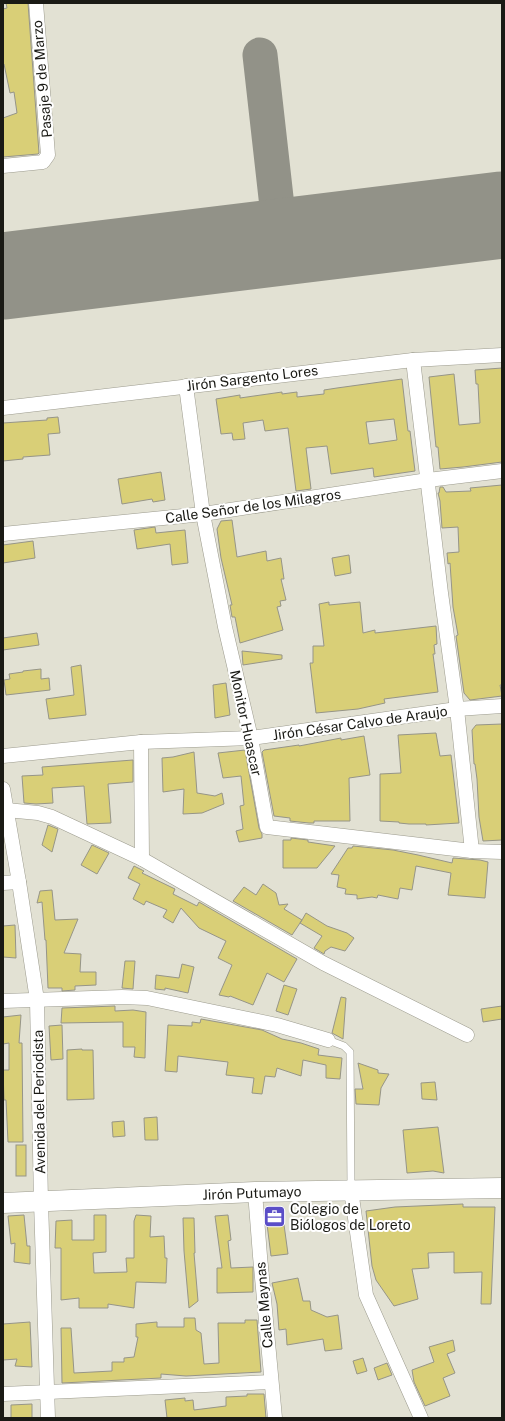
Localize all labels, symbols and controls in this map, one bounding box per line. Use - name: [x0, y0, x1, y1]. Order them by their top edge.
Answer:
- street label: Pasaje 9 de Marzo: [29, 19, 55, 138]
- street label: Jirón Sargento Lores: [185, 362, 319, 394]
- street label: Calle Señor de los Milagros: [164, 486, 342, 526]
- street label: Monitor Huascar: [227, 668, 265, 778]
- street label: Jirón César Calvo de Araujo: [272, 703, 449, 743]
- street label: Avenida del Periodista: [30, 1030, 48, 1174]
- street label: Jirón Putumayo: [202, 1183, 302, 1203]
- place label: Colegio de Biólogos de Loreto: [290, 1201, 411, 1233]
- office icon: Colegio de Biólogos de Loreto: [261, 1204, 287, 1230]
- street label: Calle Maynas: [252, 1261, 276, 1349]

